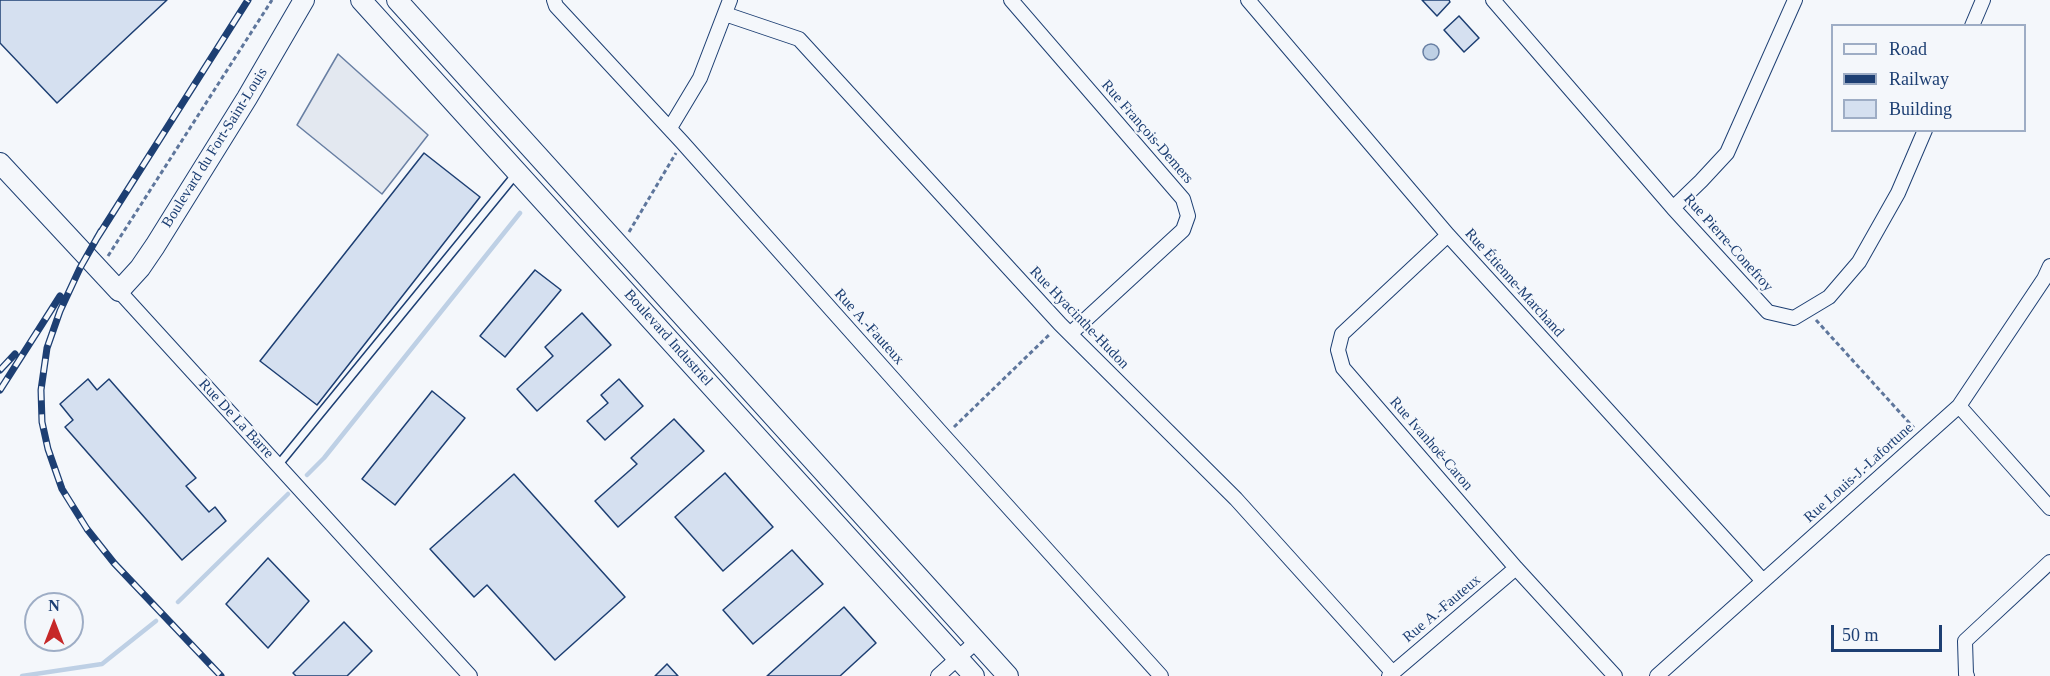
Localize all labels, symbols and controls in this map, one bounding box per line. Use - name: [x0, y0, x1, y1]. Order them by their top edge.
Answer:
- legend: [1831, 24, 2026, 132]
- text: Road: [1889, 39, 1927, 59]
- street label: Boulevard du Fort-Saint-Louis: [158, 65, 272, 231]
- text: Railway: [1889, 69, 1949, 89]
- street label: Rue François-Demers: [1097, 77, 1197, 187]
- text: Building: [1889, 99, 1952, 119]
- street label: Rue Pierre-Conefroy: [1679, 190, 1777, 296]
- street label: Rue Étienne-Marchand: [1461, 225, 1567, 341]
- street label: Rue Hyacinthe-Hudon: [1026, 263, 1132, 373]
- street label: Rue A.-Fauteux: [830, 285, 908, 369]
- street label: Boulevard Industriel: [620, 286, 716, 390]
- street label: Rue De La Barre: [195, 376, 277, 462]
- street label: Rue Ivanhoë-Caron: [1386, 394, 1476, 494]
- street label: Rue Louis-J.-Lafortune: [1801, 419, 1917, 527]
- street label: Rue A.-Fauteux: [1400, 571, 1484, 647]
- north arrow: [24, 592, 84, 652]
- text: N: [48, 597, 60, 614]
- scale bar: [1834, 613, 1945, 651]
- text: 50 m: [1842, 625, 1879, 645]

